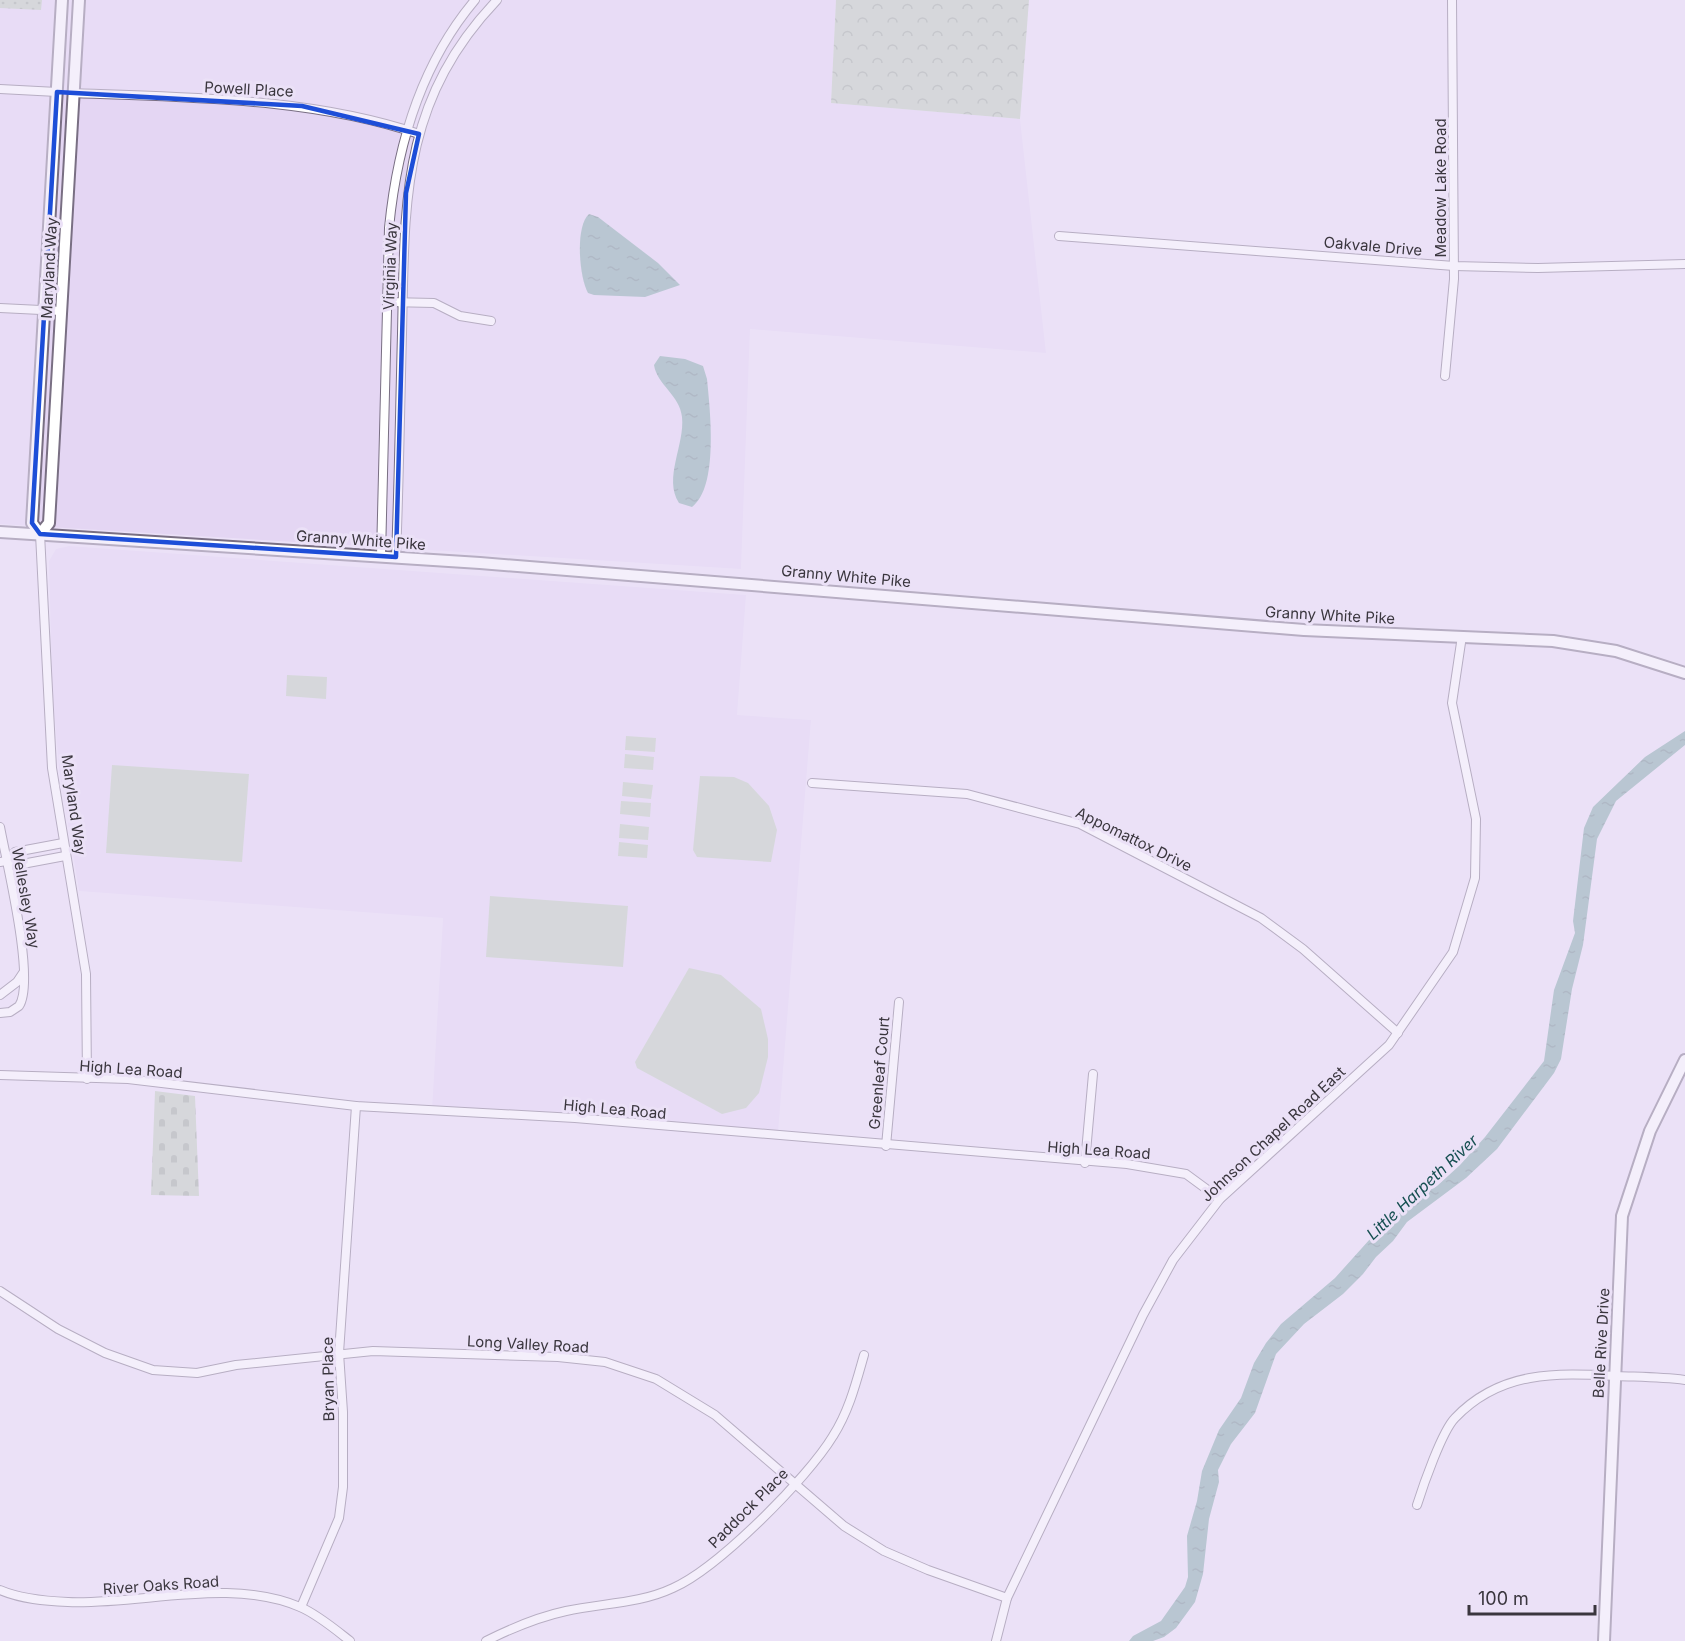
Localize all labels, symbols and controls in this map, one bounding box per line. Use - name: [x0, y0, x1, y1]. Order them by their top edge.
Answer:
- street label: Powell Place: [204, 77, 294, 101]
- street label: Meadow Lake Road: [1431, 118, 1450, 258]
- street label: Maryland Way: [37, 216, 61, 319]
- street label: Virginia Way: [379, 221, 401, 310]
- street label: Oakvale Drive: [1323, 232, 1423, 260]
- street label: Granny White Pike: [295, 526, 427, 554]
- street label: Granny White Pike: [780, 561, 912, 591]
- street label: Granny White Pike: [1264, 602, 1396, 628]
- street label: Maryland Way: [58, 753, 91, 857]
- street label: Appomattox Drive: [1073, 803, 1195, 875]
- street label: Wellesley Way: [8, 846, 44, 950]
- street label: Greenleaf Court: [865, 1016, 893, 1130]
- street label: High Lea Road: [79, 1056, 183, 1082]
- street label: Johnson Chapel Road East: [1197, 1062, 1349, 1206]
- street label: High Lea Road: [563, 1095, 667, 1123]
- water label: Little Harpeth River: [1362, 1130, 1483, 1244]
- street label: High Lea Road: [1047, 1137, 1151, 1163]
- street label: Belle Rive Drive: [1589, 1287, 1613, 1399]
- street label: Long Valley Road: [466, 1331, 590, 1357]
- street label: Bryan Place: [318, 1337, 338, 1421]
- street label: Paddock Place: [704, 1464, 792, 1552]
- street label: River Oaks Road: [102, 1571, 220, 1599]
- scale bar: [1469, 1578, 1595, 1616]
- text: 100 m: [1478, 1588, 1529, 1609]

